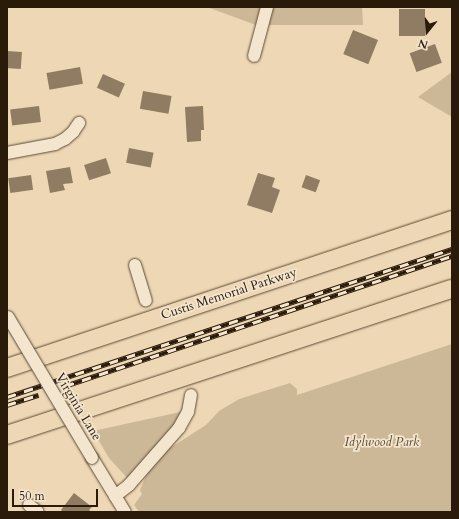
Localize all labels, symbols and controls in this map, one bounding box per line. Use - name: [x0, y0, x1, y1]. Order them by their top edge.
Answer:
- north arrow: [407, 12, 447, 52]
- text: N: [416, 35, 430, 52]
- street label: Custis Memorial Parkway: [159, 265, 299, 323]
- street label: Virginia Lane: [52, 370, 104, 444]
- park label: Idylwood Park: [344, 434, 420, 450]
- scale bar: [14, 481, 100, 507]
- text: 50 m: [19, 488, 45, 504]

